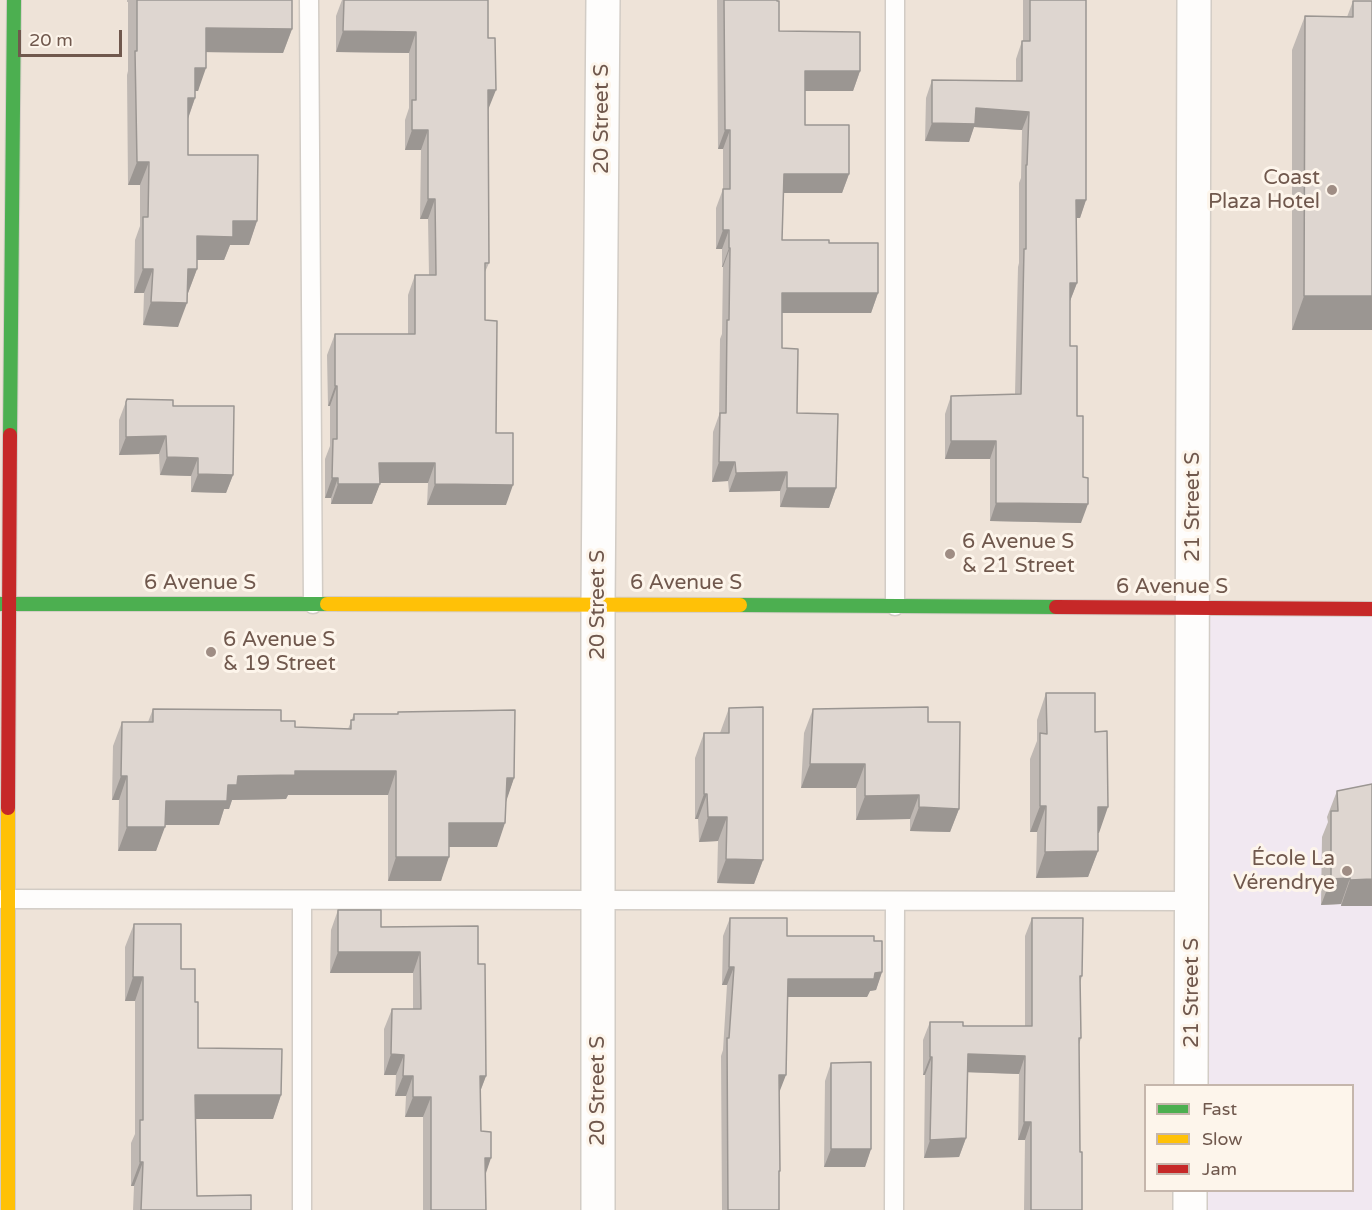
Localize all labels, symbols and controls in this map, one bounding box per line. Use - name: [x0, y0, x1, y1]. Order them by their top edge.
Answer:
- scale bar: [21, 18, 124, 56]
- text: 20 m: [29, 29, 73, 51]
- street label: 20 Street S: [589, 64, 615, 174]
- place label: Coast Plaza Hotel: [1208, 165, 1320, 215]
- marker: Coast Plaza Hotel: [1325, 183, 1339, 197]
- street label: 21 Street S: [1180, 452, 1206, 562]
- place label: 6 Avenue S & 21 Street: [962, 529, 1075, 579]
- marker: 6 Avenue S & 21 Street: [943, 547, 957, 561]
- street label: 20 Street S: [585, 550, 611, 660]
- street label: 6 Avenue S: [144, 570, 256, 596]
- street label: 6 Avenue S: [630, 570, 742, 596]
- street label: 6 Avenue S: [1116, 574, 1228, 600]
- place label: 6 Avenue S & 19 Street: [223, 627, 336, 677]
- marker: 6 Avenue S & 19 Street: [204, 645, 218, 659]
- place label: École La Vérendrye: [1233, 846, 1335, 896]
- marker: École La Vérendrye: [1340, 864, 1354, 878]
- street label: 21 Street S: [1179, 938, 1205, 1048]
- street label: 20 Street S: [585, 1036, 611, 1146]
- legend: [1144, 1084, 1354, 1192]
- text: Fast: [1202, 1098, 1237, 1120]
- text: Slow: [1202, 1128, 1243, 1150]
- text: Jam: [1202, 1158, 1237, 1180]

